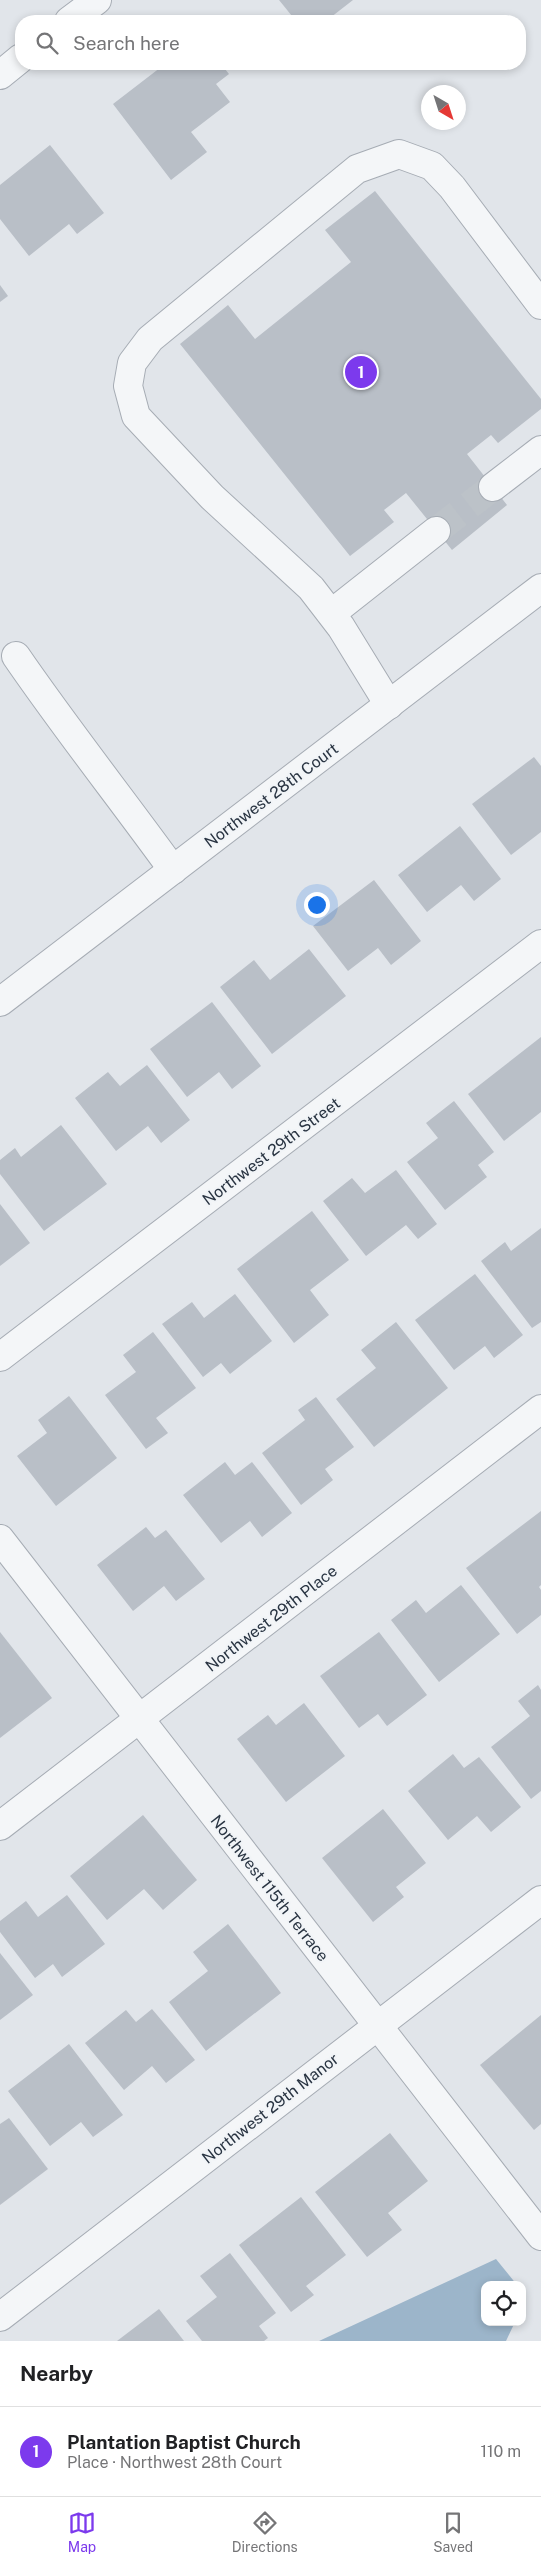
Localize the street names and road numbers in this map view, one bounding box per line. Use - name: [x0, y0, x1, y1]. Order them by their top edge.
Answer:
- street label: Northwest 28th Court: [201, 739, 342, 852]
- street label: Northwest 29th Street: [199, 1094, 344, 1209]
- street label: Northwest 29th Place: [202, 1561, 341, 1676]
- street label: Northwest 115th Terrace: [207, 1811, 333, 1965]
- street label: Northwest 29th Manor: [198, 2049, 342, 2168]

